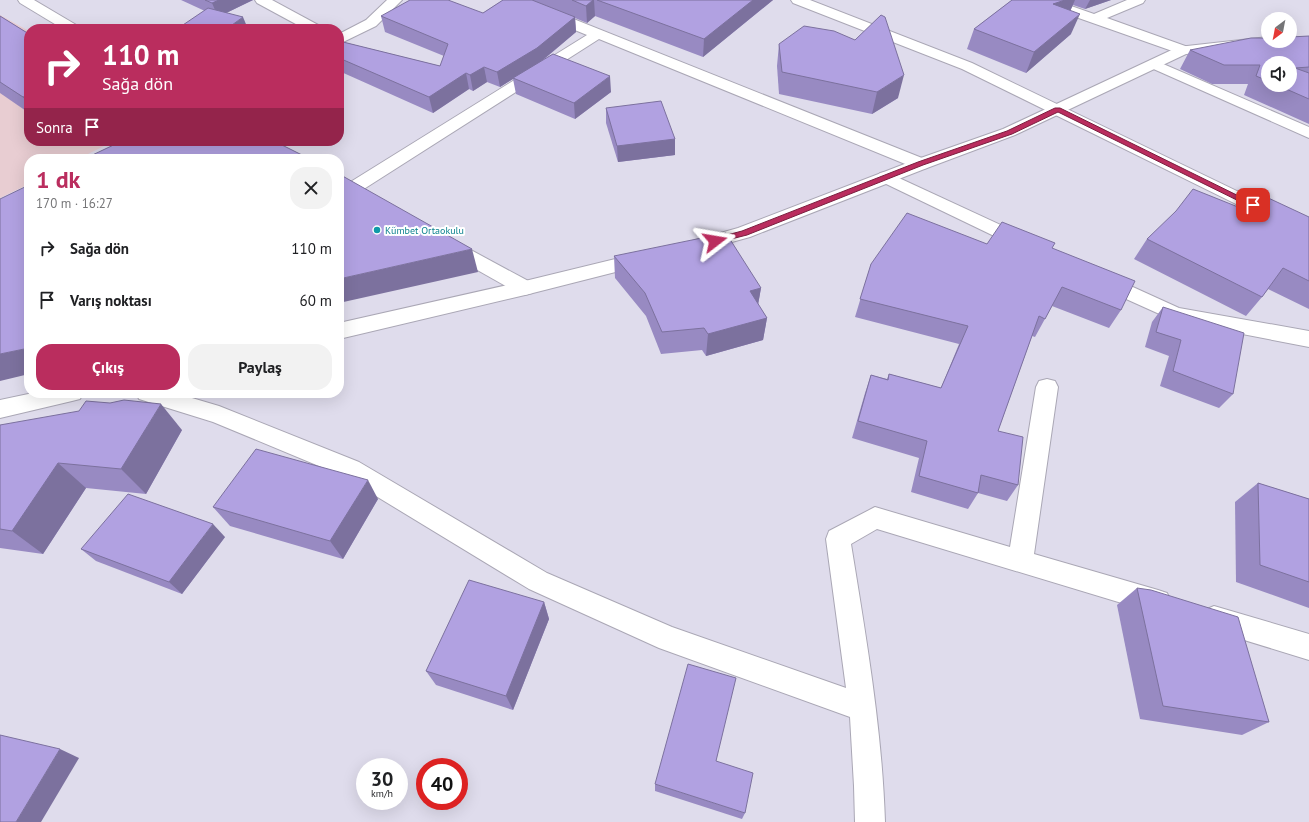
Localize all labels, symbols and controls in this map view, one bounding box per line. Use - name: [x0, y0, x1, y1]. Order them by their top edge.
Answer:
- north arrow: [1261, 12, 1297, 48]
- map controls: [1261, 12, 1297, 92]
- text: 110 m: [102, 36, 179, 73]
- icon: right: [36, 40, 88, 92]
- button: sound: [1261, 56, 1297, 92]
- text: Sağa dön: [102, 72, 173, 95]
- icon: arrive: [81, 116, 103, 138]
- text: Sonra: [36, 118, 73, 137]
- text: 1 dk: [36, 164, 80, 195]
- button: close: [290, 167, 332, 209]
- pin: [1236, 188, 1270, 222]
- icon: arrive: [1242, 194, 1264, 216]
- text: 170 m · 16:27: [36, 195, 113, 212]
- position arrow: [694, 220, 736, 262]
- place label: Kümbet Ortaokulu: [385, 224, 464, 237]
- marker: Kümbet Ortaokulu: [372, 225, 382, 235]
- icon: right: [36, 237, 58, 259]
- text: Sağa dön: [70, 239, 129, 258]
- text: 110 m: [291, 239, 332, 258]
- icon: arrive: [36, 289, 58, 311]
- text: Varış noktası: [70, 291, 152, 310]
- text: 60 m: [299, 291, 332, 310]
- button: Çıkış: [36, 344, 180, 390]
- button: Paylaş: [188, 344, 332, 390]
- speed limit sign: 40: [416, 758, 468, 810]
- text: 30: [371, 766, 393, 792]
- text: km/h: [371, 787, 393, 800]

